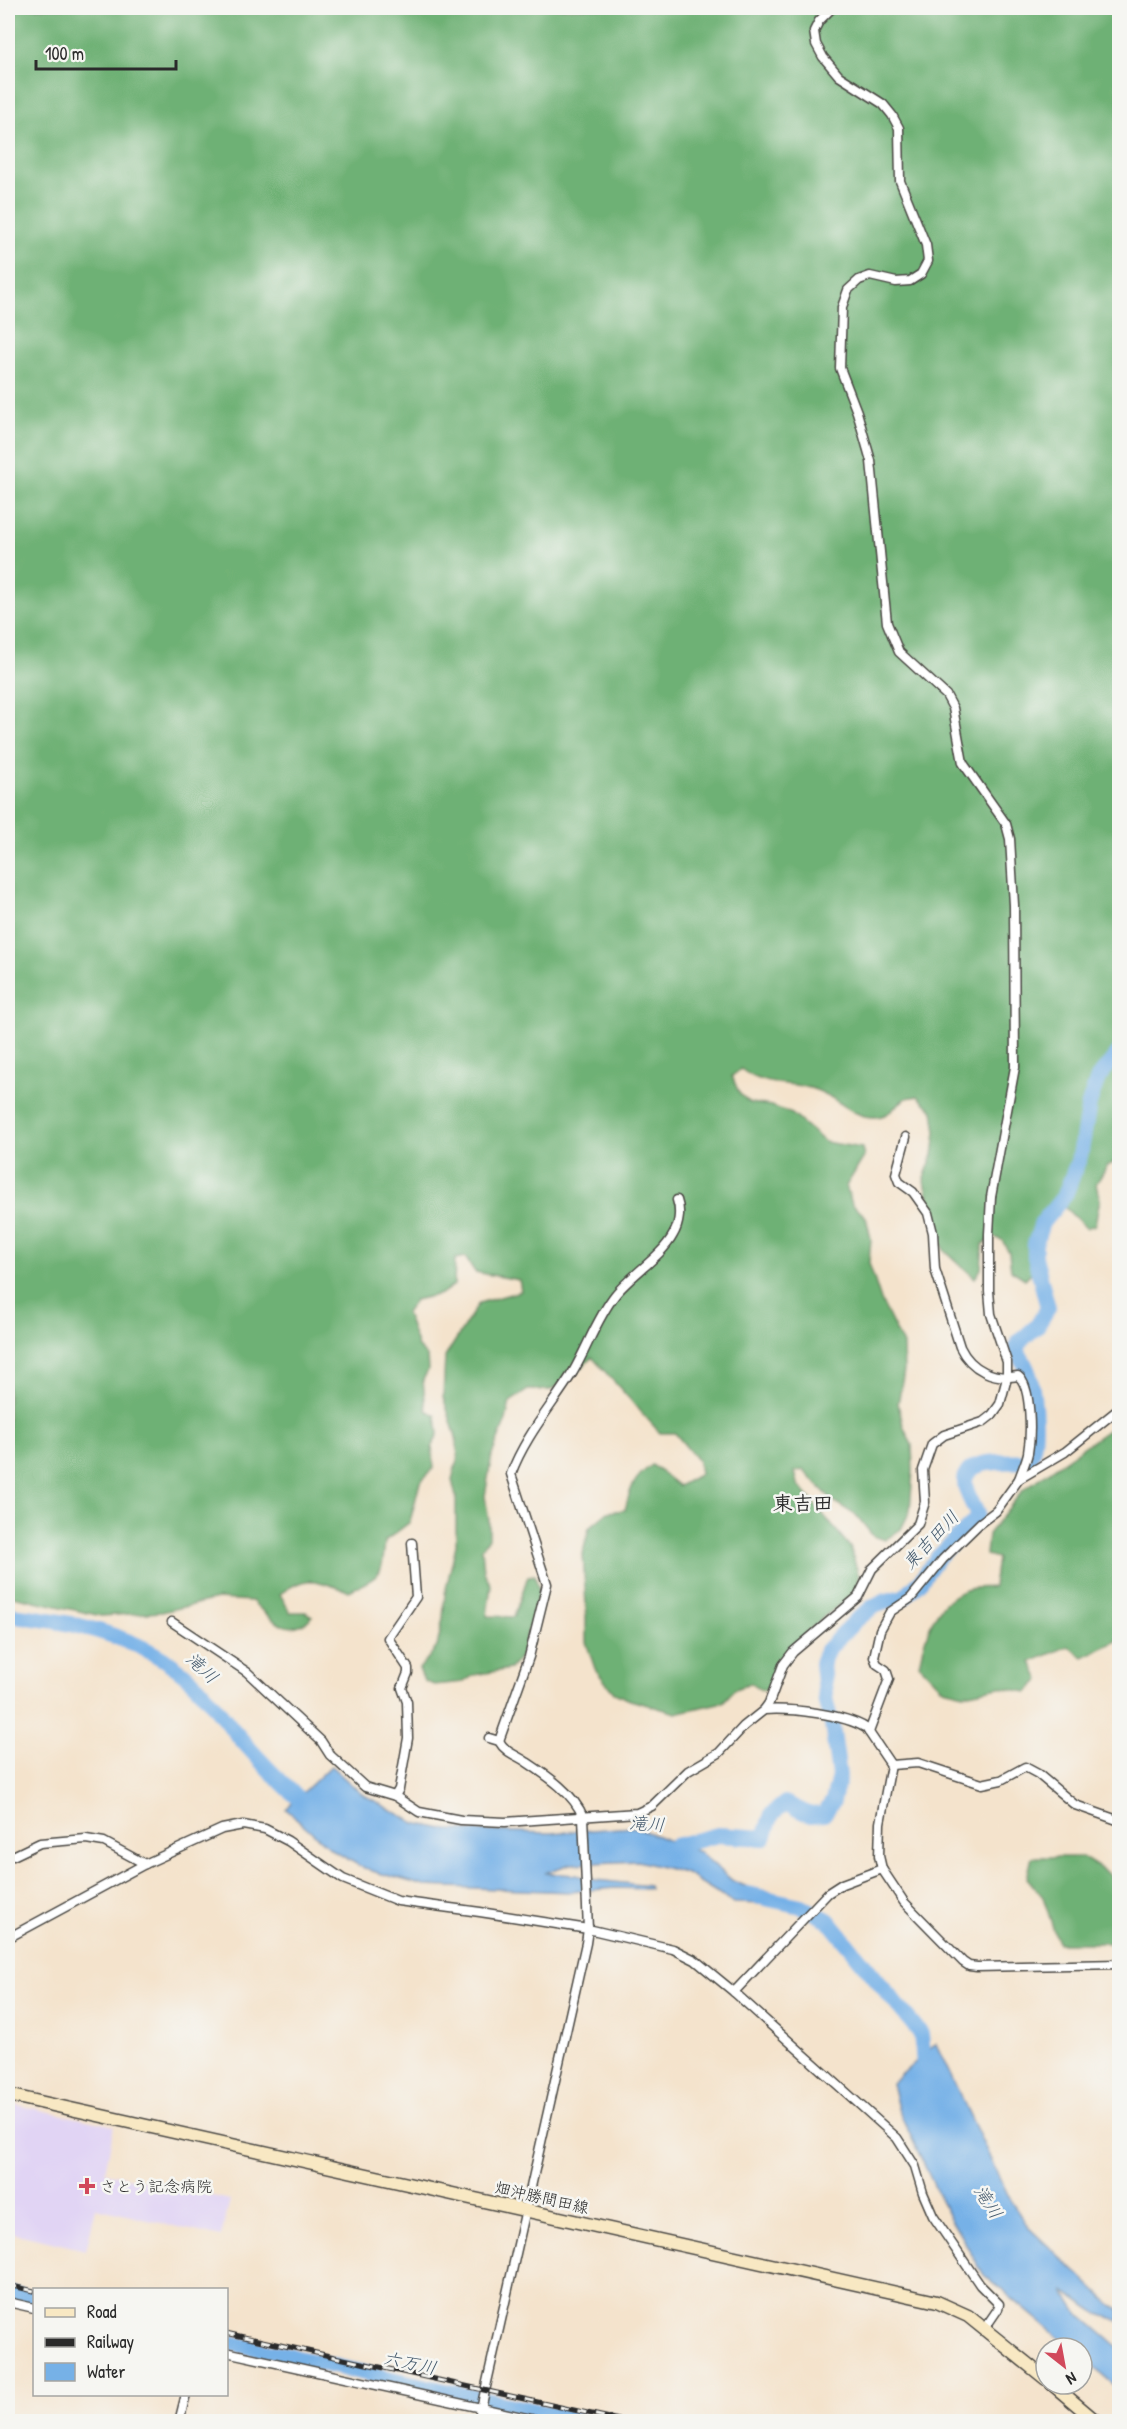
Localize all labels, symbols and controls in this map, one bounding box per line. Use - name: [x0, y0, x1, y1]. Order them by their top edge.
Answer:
- scale bar: [36, 33, 176, 71]
- text: 100 m: [45, 41, 84, 66]
- district label: 東吉田: [773, 1489, 833, 1516]
- water label: 東吉田川: [897, 1505, 964, 1575]
- water label: 滝川: [181, 1646, 224, 1689]
- water label: 滝川: [628, 1810, 666, 1837]
- place label: さとう記念病院: [100, 2175, 212, 2197]
- street label: 畑沖勝間田線: [493, 2175, 591, 2219]
- marker: さとう記念病院: [78, 2177, 96, 2195]
- water label: 滝川: [968, 2180, 1009, 2224]
- legend: [33, 2288, 228, 2396]
- text: Road: [87, 2299, 117, 2324]
- text: Railway: [87, 2329, 134, 2354]
- north arrow: [1034, 2336, 1094, 2396]
- water label: 六万川: [381, 2345, 439, 2380]
- text: Water: [87, 2359, 125, 2384]
- text: N: [1062, 2367, 1081, 2391]

